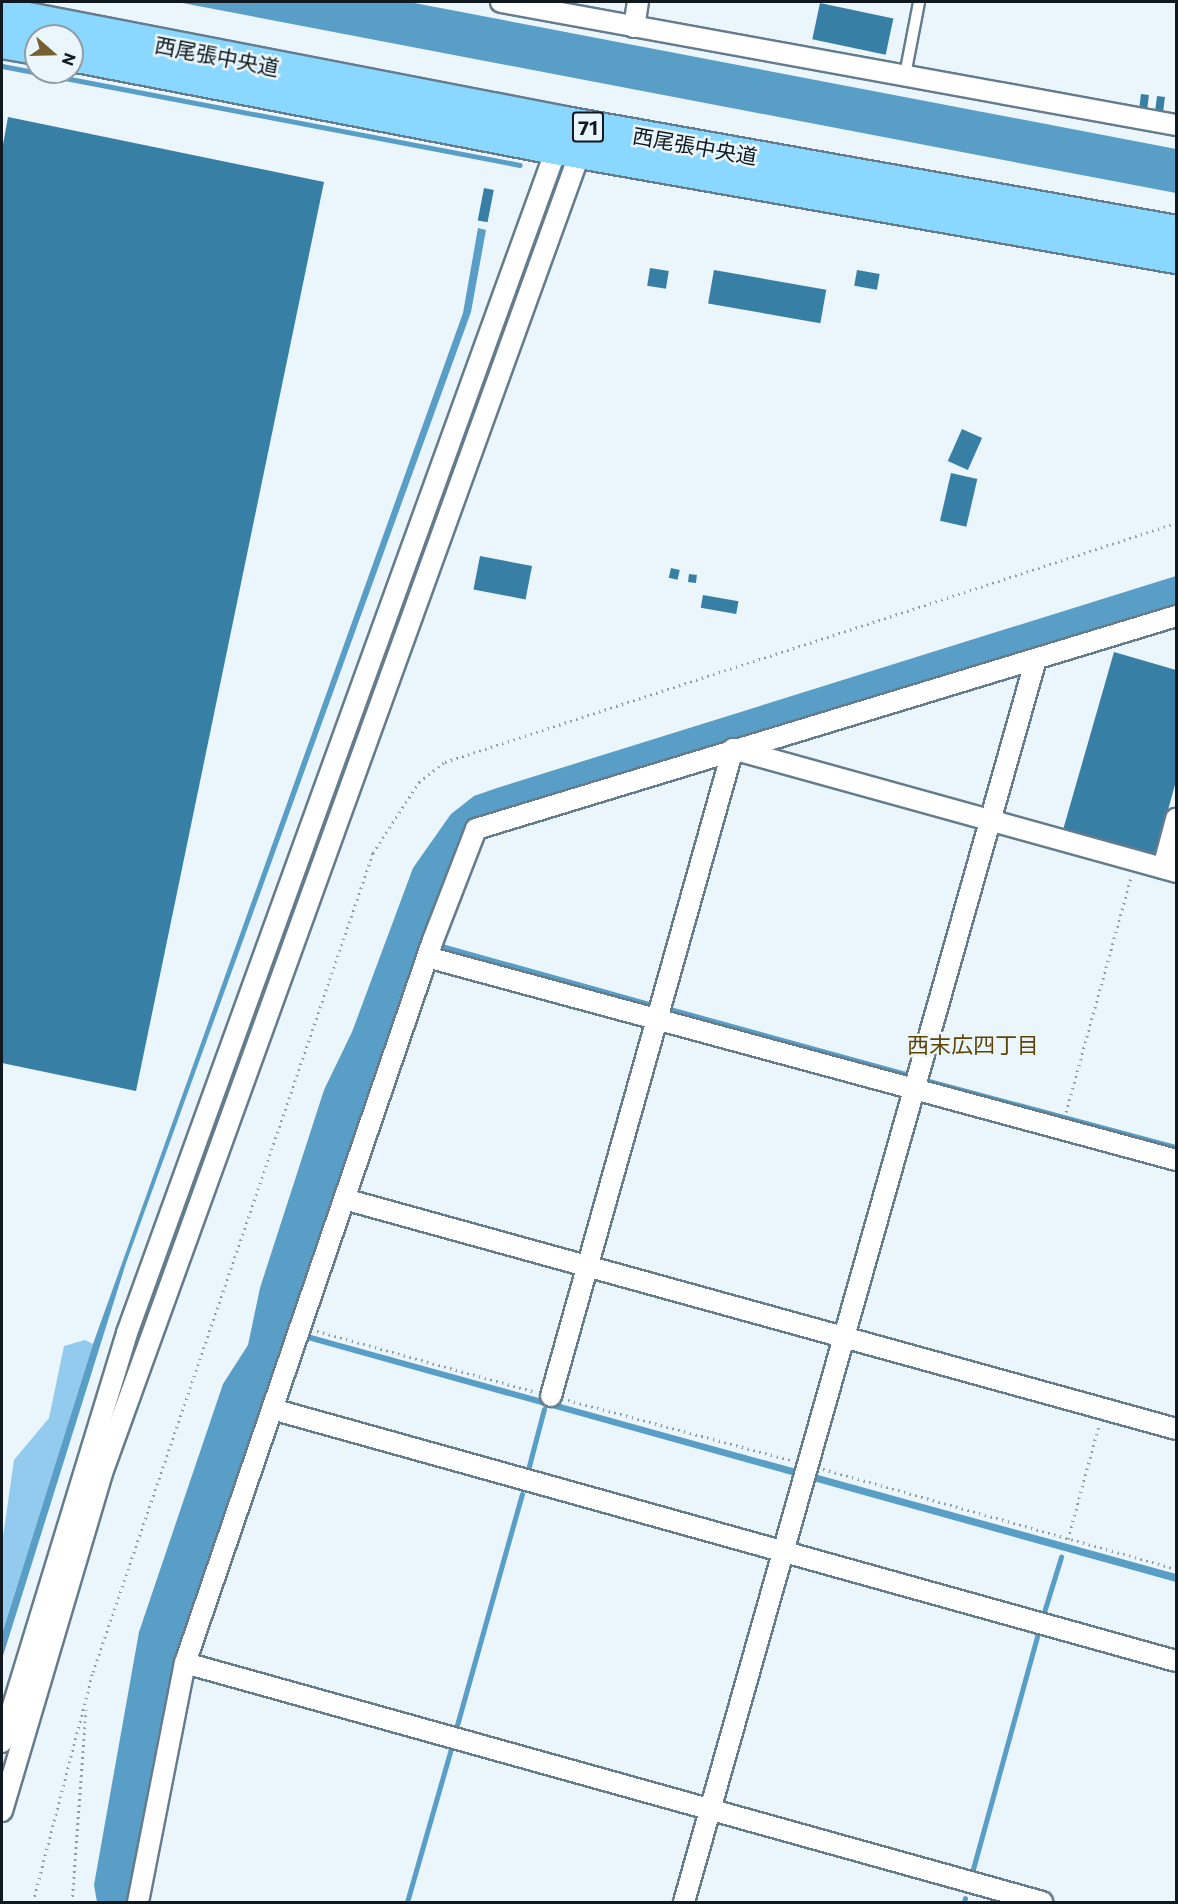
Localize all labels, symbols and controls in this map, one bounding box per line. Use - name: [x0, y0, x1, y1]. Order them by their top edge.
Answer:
- north arrow: [24, 24, 84, 84]
- street label: 西尾張中央道: [153, 32, 281, 80]
- text: N: [59, 51, 80, 69]
- road number: 71: [572, 110, 604, 144]
- street label: 西尾張中央道: [631, 123, 759, 169]
- district label: 西末広四丁目: [907, 1032, 1039, 1058]

